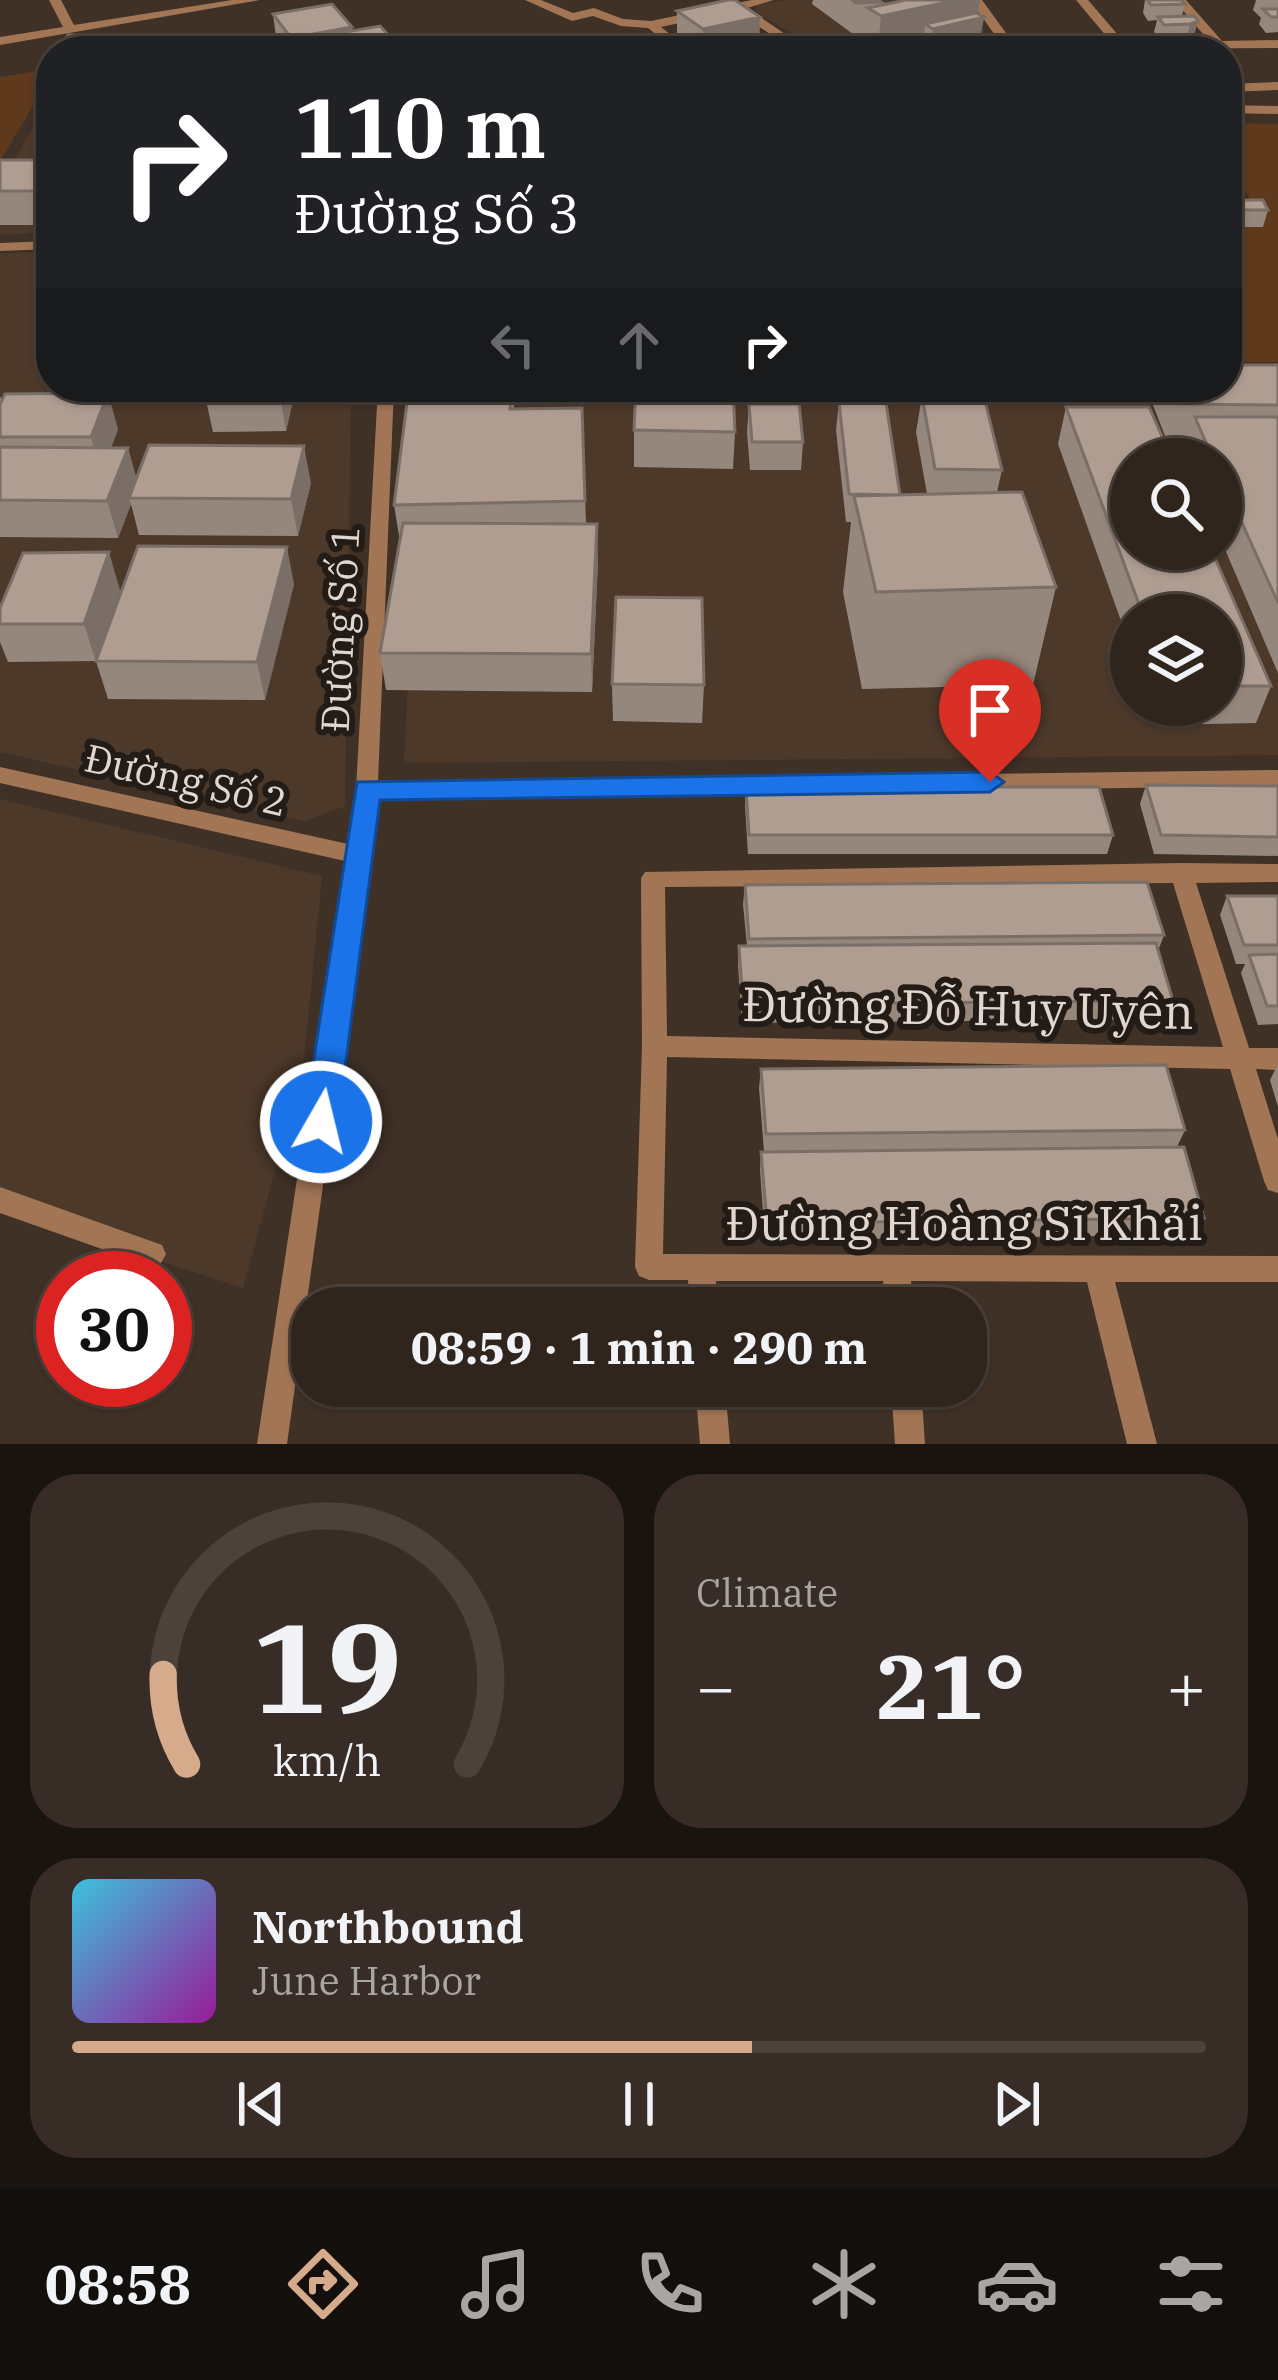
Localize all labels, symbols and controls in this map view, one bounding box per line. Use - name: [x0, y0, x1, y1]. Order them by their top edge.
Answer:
- text: 110 m: [294, 72, 546, 181]
- icon: right: [96, 84, 252, 240]
- text: Đường Số 3: [294, 178, 580, 248]
- icon: left: [480, 312, 546, 378]
- icon: ahead: [606, 312, 672, 378]
- icon: right: [732, 312, 798, 378]
- map controls: [1110, 438, 1242, 726]
- button: search: [1110, 438, 1242, 570]
- street label: Đường Số 1: [309, 525, 370, 733]
- button: layers: [1110, 594, 1242, 726]
- pin: [939, 659, 1041, 782]
- icon: arrive: [957, 677, 1023, 743]
- street label: Đường Số 2: [80, 731, 292, 828]
- street label: Đường Đỗ Huy Uyên: [742, 972, 1194, 1042]
- position arrow: [258, 1059, 384, 1185]
- street label: Đường Hoàng Sĩ Khải: [725, 1191, 1203, 1253]
- speed limit sign: 30: [36, 1251, 192, 1407]
- text: 08:59 · 1 min · 290 m: [411, 1318, 867, 1376]
- text: Climate: [696, 1567, 838, 1618]
- text: 19: [252, 1585, 402, 1747]
- text: 21°: [876, 1627, 1026, 1744]
- text: −: [696, 1643, 736, 1729]
- text: +: [1166, 1643, 1206, 1729]
- text: km/h: [273, 1732, 381, 1788]
- text: Northbound: [252, 1897, 524, 1955]
- text: June Harbor: [252, 1955, 481, 2006]
- icon: previous: [228, 2071, 294, 2137]
- icon: pause: [606, 2071, 672, 2137]
- icon: next: [984, 2071, 1050, 2137]
- icon: directions: [281, 2242, 365, 2326]
- icon: music: [454, 2242, 538, 2326]
- icon: phone: [628, 2242, 712, 2326]
- icon: climate: [802, 2242, 886, 2326]
- icon: car: [975, 2242, 1059, 2326]
- icon: filters: [1149, 2242, 1233, 2326]
- text: 08:58: [45, 2249, 191, 2319]

